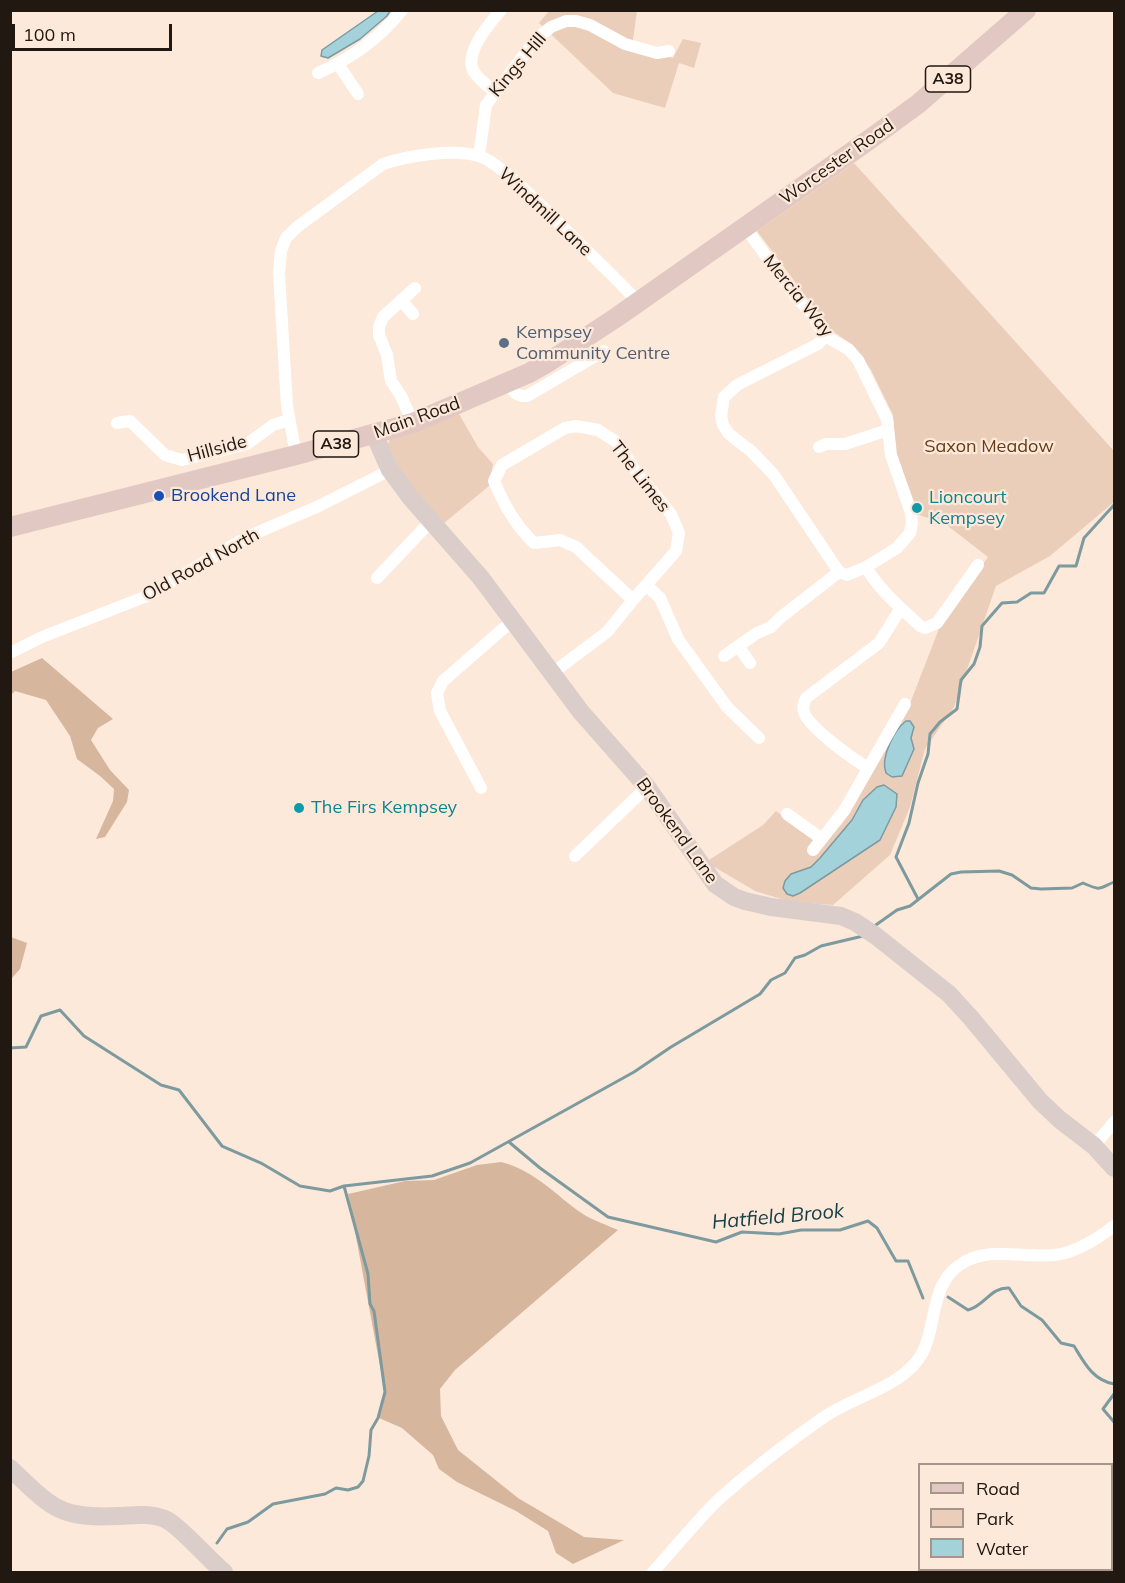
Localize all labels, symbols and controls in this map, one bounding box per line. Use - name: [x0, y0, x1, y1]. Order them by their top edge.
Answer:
- scale bar: [15, 12, 176, 50]
- text: 100 m: [23, 23, 76, 46]
- street label: Kings Hill: [485, 28, 551, 102]
- road number: A38: [926, 66, 970, 92]
- street label: Worcester Road: [776, 115, 898, 209]
- street label: Windmill Lane: [494, 163, 596, 261]
- street label: Mercia Way: [758, 251, 838, 341]
- place label: Kempsey Community Centre: [516, 322, 670, 364]
- marker: Kempsey Community Centre: [497, 336, 511, 350]
- street label: Main Road: [371, 392, 463, 444]
- street label: Hillside: [185, 431, 249, 467]
- road number: A38: [314, 431, 358, 457]
- park label: Saxon Meadow: [924, 436, 1054, 458]
- street label: The Limes: [605, 437, 675, 517]
- place label: Brookend Lane: [171, 485, 296, 507]
- place label: Lioncourt Kempsey: [929, 487, 1007, 530]
- marker: Brookend Lane: [152, 489, 166, 503]
- marker: Lioncourt Kempsey: [910, 501, 924, 515]
- street label: Old Road North: [139, 524, 263, 606]
- street label: Brookend Lane: [632, 774, 722, 888]
- place label: The Firs Kempsey: [311, 797, 457, 819]
- marker: The Firs Kempsey: [292, 801, 306, 815]
- water label: Hatfield Brook: [711, 1199, 845, 1235]
- legend: [918, 1463, 1113, 1571]
- text: Road: [976, 1477, 1020, 1500]
- text: Park: [976, 1507, 1014, 1530]
- text: Water: [976, 1537, 1028, 1560]

